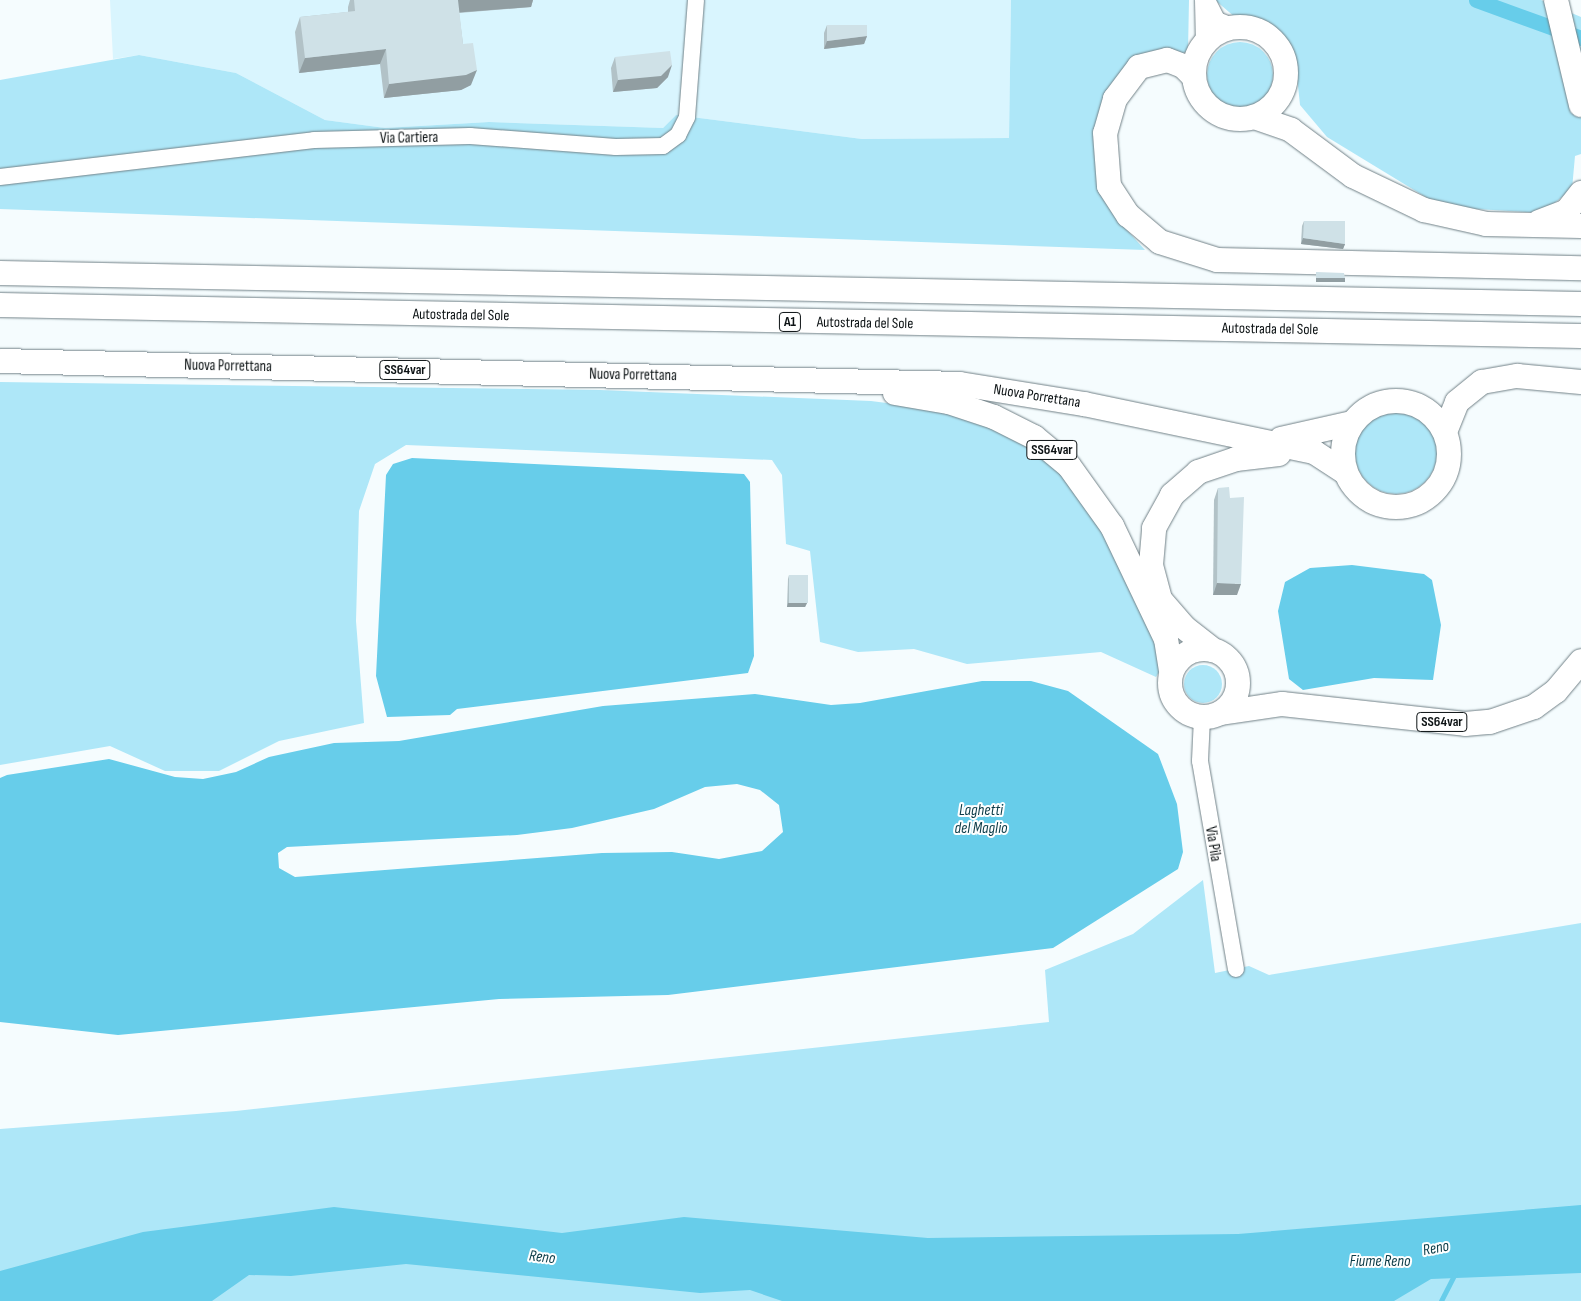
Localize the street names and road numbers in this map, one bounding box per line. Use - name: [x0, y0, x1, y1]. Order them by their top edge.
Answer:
- street label: Via Cartiera: [380, 128, 438, 148]
- street label: Autostrada del Sole: [413, 305, 509, 325]
- road number: A1: [779, 311, 801, 334]
- street label: Autostrada del Sole: [817, 313, 913, 333]
- street label: Autostrada del Sole: [1222, 319, 1318, 339]
- street label: Nuova Porrettana: [184, 356, 272, 376]
- road number: SS64var: [379, 358, 431, 382]
- street label: Nuova Porrettana: [589, 365, 677, 385]
- street label: Nuova Porrettana: [992, 380, 1082, 412]
- road number: SS64var: [1026, 438, 1078, 462]
- road number: SS64var: [1416, 710, 1468, 734]
- street label: Via Pila: [1201, 825, 1225, 863]

